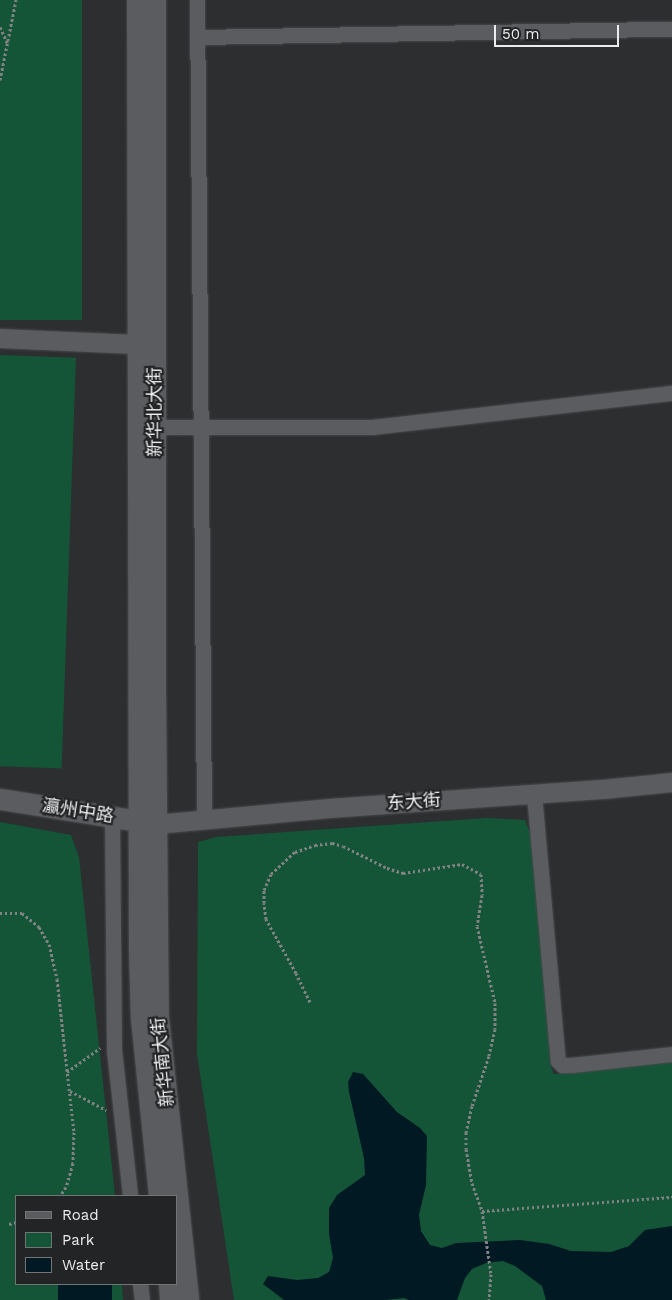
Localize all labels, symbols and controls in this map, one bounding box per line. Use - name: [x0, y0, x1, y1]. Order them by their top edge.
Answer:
- scale bar: [497, 15, 622, 47]
- text: 50 m: [502, 25, 539, 43]
- street label: 新华北大街: [144, 367, 166, 457]
- street label: 东大街: [386, 789, 442, 815]
- street label: 瀛州中路: [41, 795, 115, 827]
- street label: 新华南大街: [148, 1016, 178, 1108]
- legend: [15, 1195, 178, 1285]
- text: Road: [62, 1206, 99, 1224]
- text: Park: [62, 1231, 94, 1249]
- text: Water: [62, 1256, 105, 1274]

